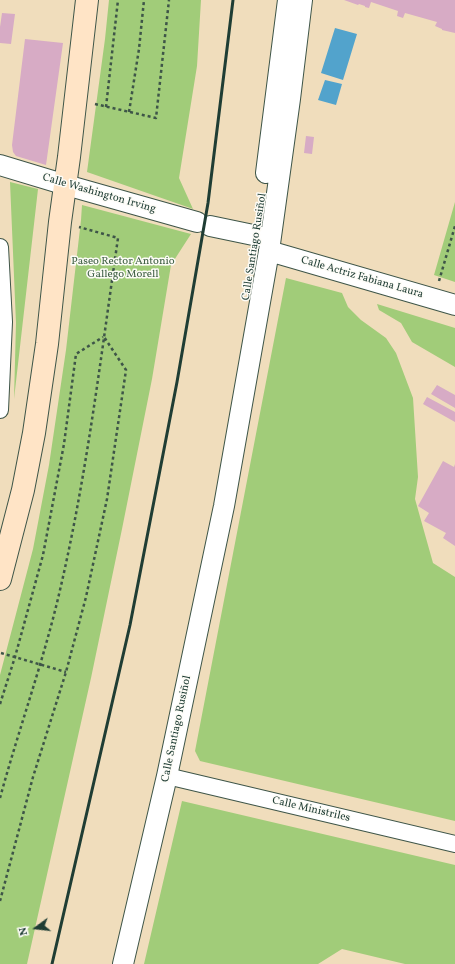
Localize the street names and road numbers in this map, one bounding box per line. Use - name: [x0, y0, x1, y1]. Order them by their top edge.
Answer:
- street label: Calle Washington Irving: [41, 171, 157, 217]
- street label: Calle Santiago Rusiñol: [240, 192, 270, 302]
- street label: Calle Actriz Fabiana Laura: [299, 254, 425, 302]
- street label: Calle Santiago Rusiñol: [159, 675, 195, 783]
- street label: Calle Ministriles: [271, 795, 351, 825]

